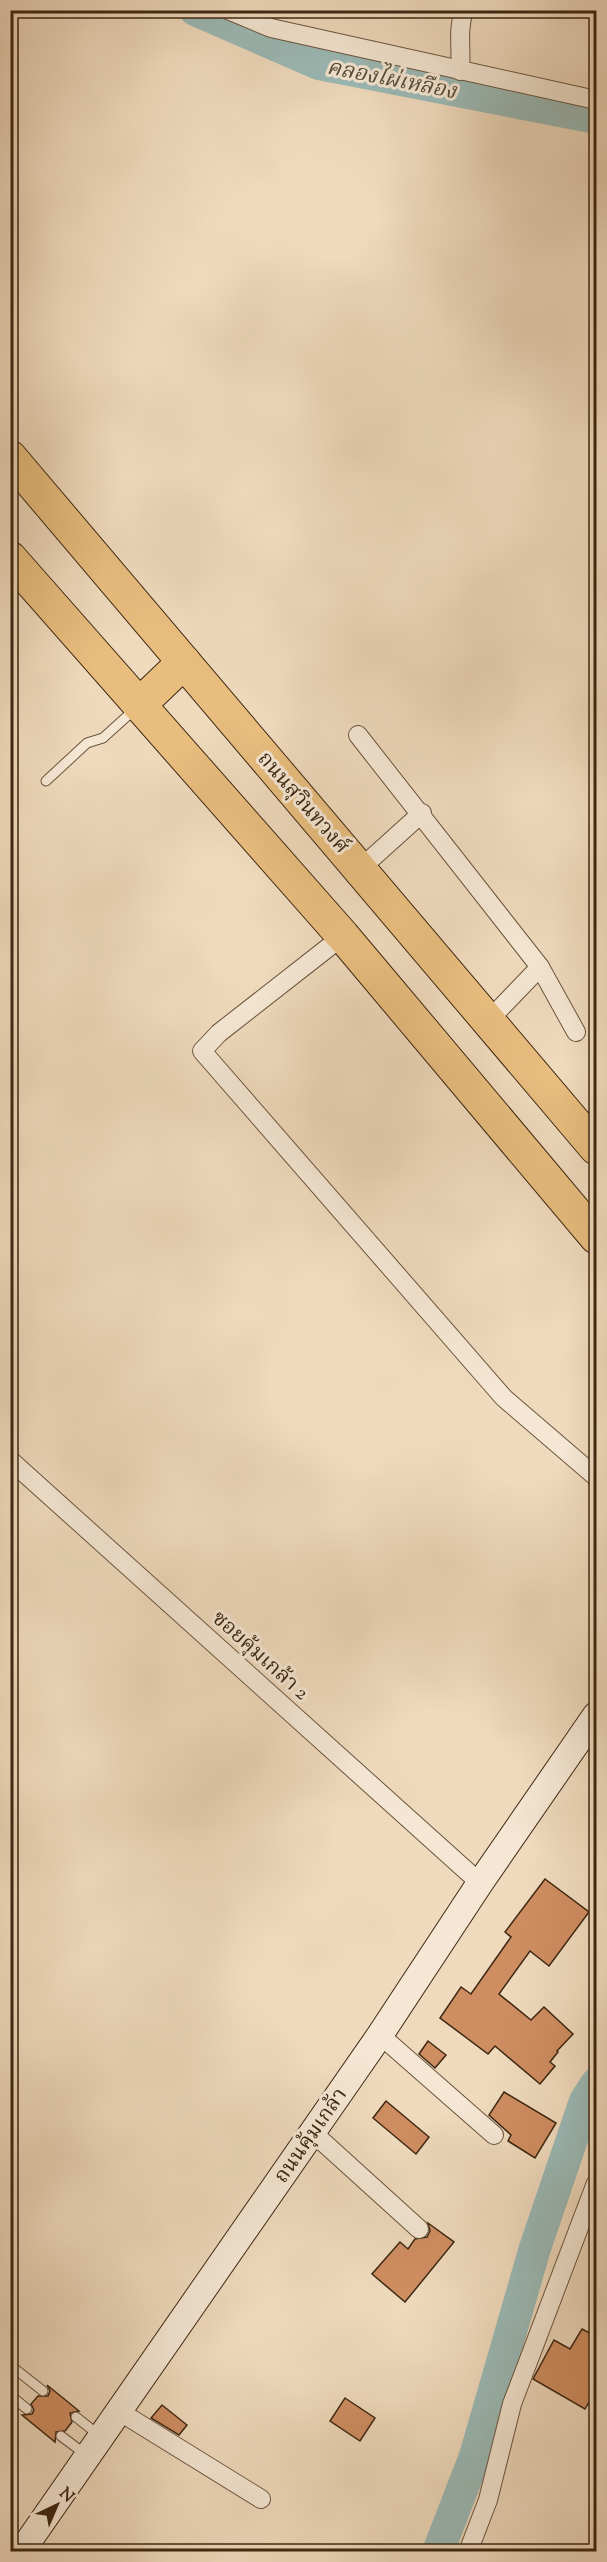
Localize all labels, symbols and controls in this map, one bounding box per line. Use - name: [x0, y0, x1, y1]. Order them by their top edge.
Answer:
- water label: คลองไผ่เหลือง: [324, 51, 460, 109]
- street label: ถนนสุวินทวงศ์: [250, 746, 355, 861]
- street label: ซอยคุ้มเกล้า 2: [204, 1605, 315, 1708]
- street label: ถนนคุ้มเกล้า: [268, 2082, 356, 2190]
- north arrow: [27, 2475, 87, 2535]
- text: N: [53, 2483, 78, 2509]

